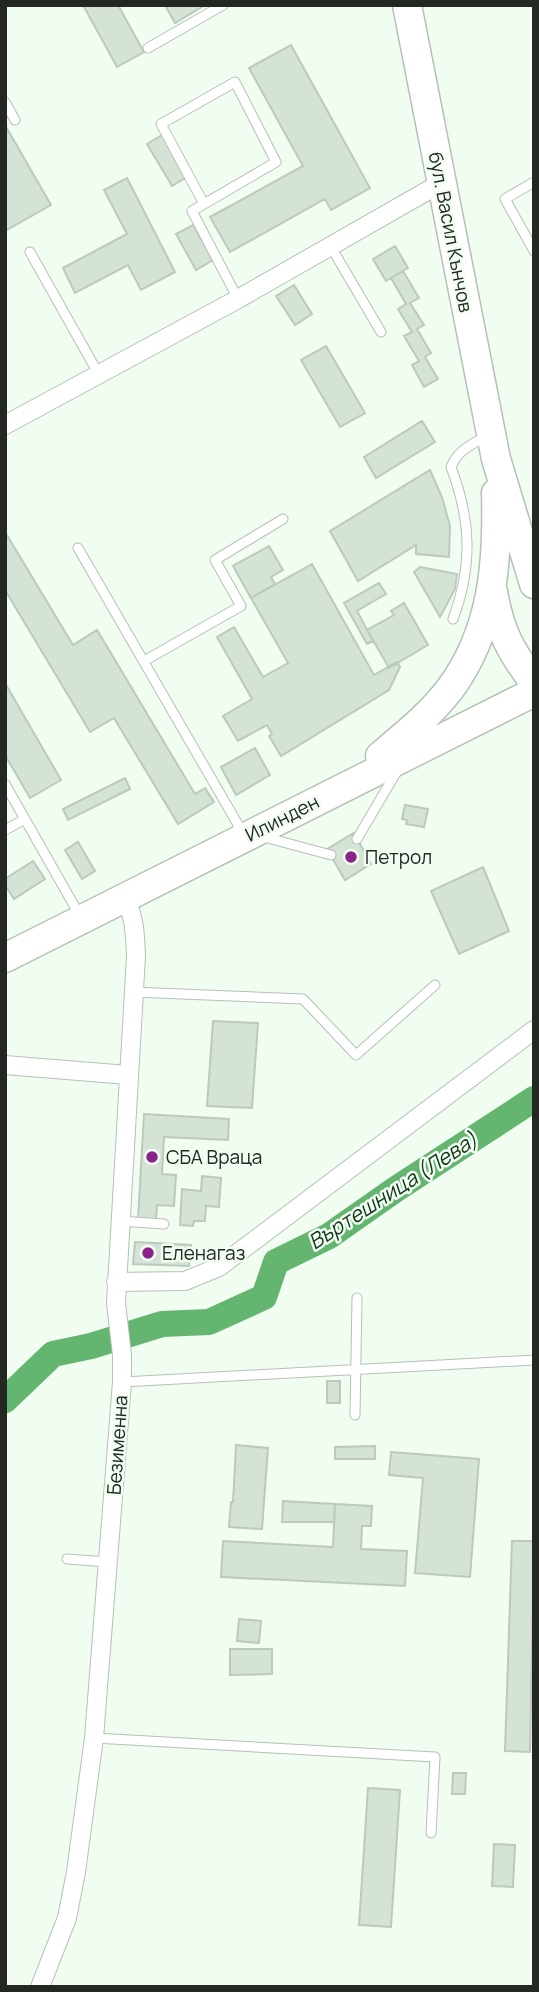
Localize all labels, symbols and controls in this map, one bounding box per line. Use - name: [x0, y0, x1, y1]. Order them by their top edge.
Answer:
- street label: бул. Васил Кънчов: [423, 150, 479, 314]
- street label: Илинден: [241, 788, 323, 848]
- place label: Петрол: [365, 844, 432, 870]
- marker: Петрол: [343, 849, 359, 865]
- water label: Въртешница (Лева): [302, 1125, 482, 1255]
- place label: СБА Враца: [166, 1144, 262, 1170]
- marker: СБА Враца: [144, 1149, 160, 1165]
- place label: Еленагаз: [162, 1240, 245, 1266]
- marker: Еленагаз: [140, 1245, 156, 1261]
- street label: Безименна: [101, 1394, 133, 1496]

